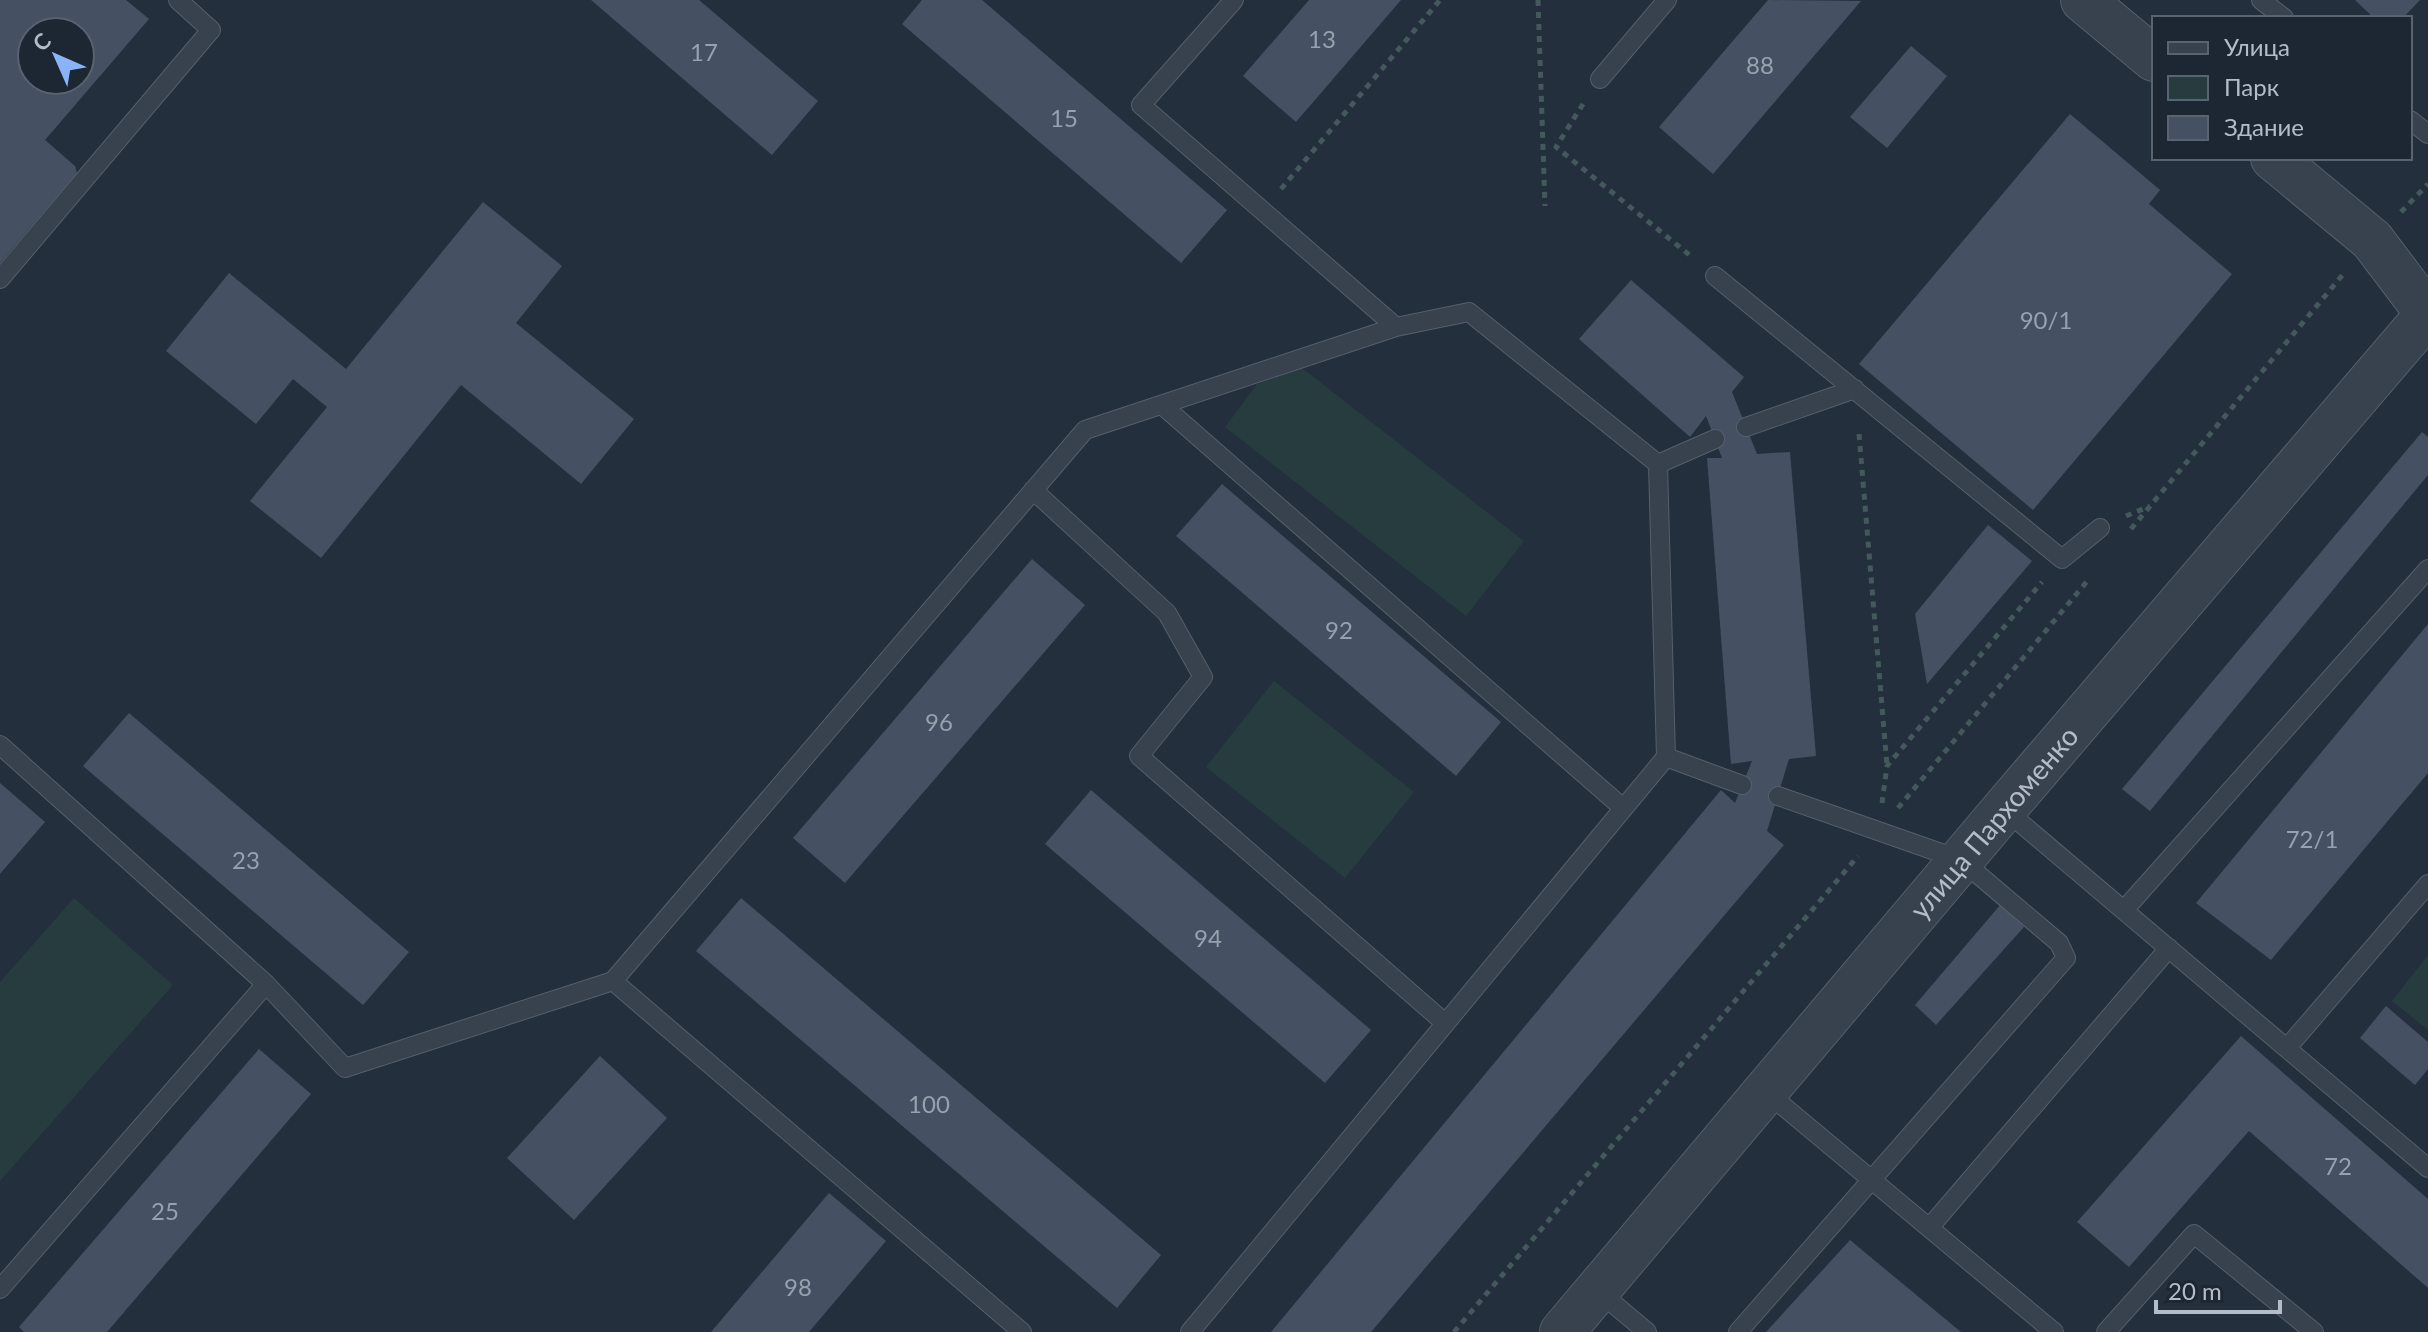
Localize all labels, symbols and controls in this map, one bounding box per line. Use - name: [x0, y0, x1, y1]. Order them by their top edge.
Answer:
- north arrow: [16, 16, 96, 96]
- legend: [2152, 16, 2412, 160]
- house number: 13: [1308, 24, 1336, 53]
- text: С: [27, 27, 57, 56]
- text: Улица: [2224, 32, 2290, 61]
- house number: 17: [690, 37, 718, 66]
- house number: 88: [1746, 50, 1774, 79]
- text: Парк: [2224, 72, 2280, 101]
- house number: 15: [1050, 103, 1078, 132]
- text: Здание: [2224, 112, 2304, 141]
- house number: 90/1: [2020, 305, 2072, 334]
- house number: 92: [1325, 615, 1353, 644]
- house number: 96: [925, 707, 953, 736]
- street label: улица Пархоменко: [1902, 719, 2085, 925]
- house number: 72/1: [2286, 824, 2338, 853]
- house number: 23: [232, 845, 260, 874]
- house number: 94: [1194, 923, 1222, 952]
- house number: 100: [908, 1089, 950, 1118]
- house number: 72: [2324, 1151, 2352, 1180]
- house number: 25: [151, 1196, 179, 1225]
- scale bar: [2156, 1264, 2280, 1314]
- house number: 98: [784, 1272, 812, 1301]
- text: 20 m: [2168, 1276, 2222, 1305]

